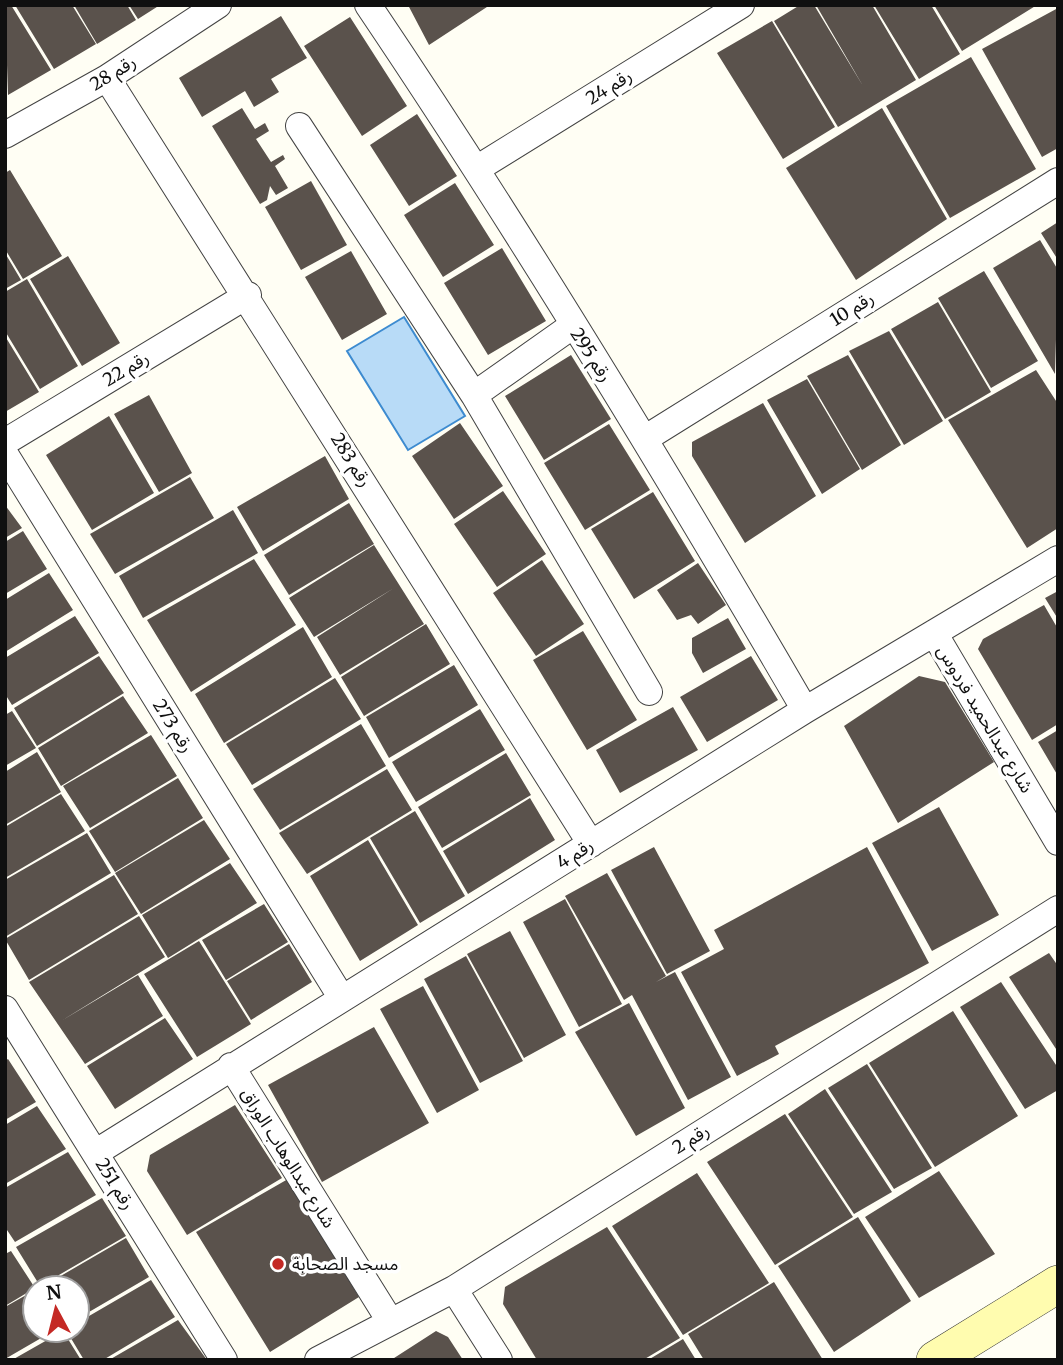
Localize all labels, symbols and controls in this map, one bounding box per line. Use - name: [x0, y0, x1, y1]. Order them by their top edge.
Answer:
- street label: رقم 28: [86, 50, 141, 97]
- street label: رقم 24: [582, 64, 637, 111]
- street label: رقم 10: [826, 286, 879, 333]
- street label: رقم 295: [564, 323, 617, 387]
- street label: رقم 22: [99, 346, 154, 393]
- street label: رقم 283: [324, 428, 377, 492]
- street label: شارع عبدالحميد فردوس: [930, 641, 1039, 798]
- street label: رقم 273: [146, 695, 199, 758]
- street label: رقم 4: [552, 833, 599, 876]
- street label: شارع عبدالوهاب الوراق: [233, 1083, 341, 1234]
- street label: رقم 2: [668, 1118, 715, 1160]
- street label: رقم 251: [89, 1154, 140, 1215]
- place label: مسجد الصحابة: [292, 1252, 398, 1275]
- marker: مسجد الصحابة: [270, 1256, 286, 1272]
- north arrow: [21, 1274, 91, 1344]
- text: N: [45, 1279, 63, 1305]

